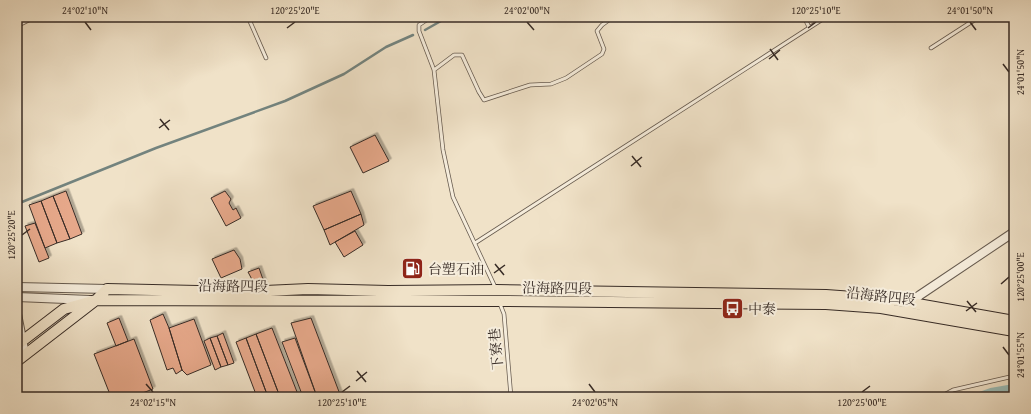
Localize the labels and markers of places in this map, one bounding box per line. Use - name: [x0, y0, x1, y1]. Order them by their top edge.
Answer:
- fuel station icon: 台塑石油: [400, 256, 426, 282]
- place label: 台塑石油: [428, 259, 484, 279]
- bus stop icon: 中泰: [720, 296, 746, 322]
- place label: 中泰: [748, 299, 776, 319]

